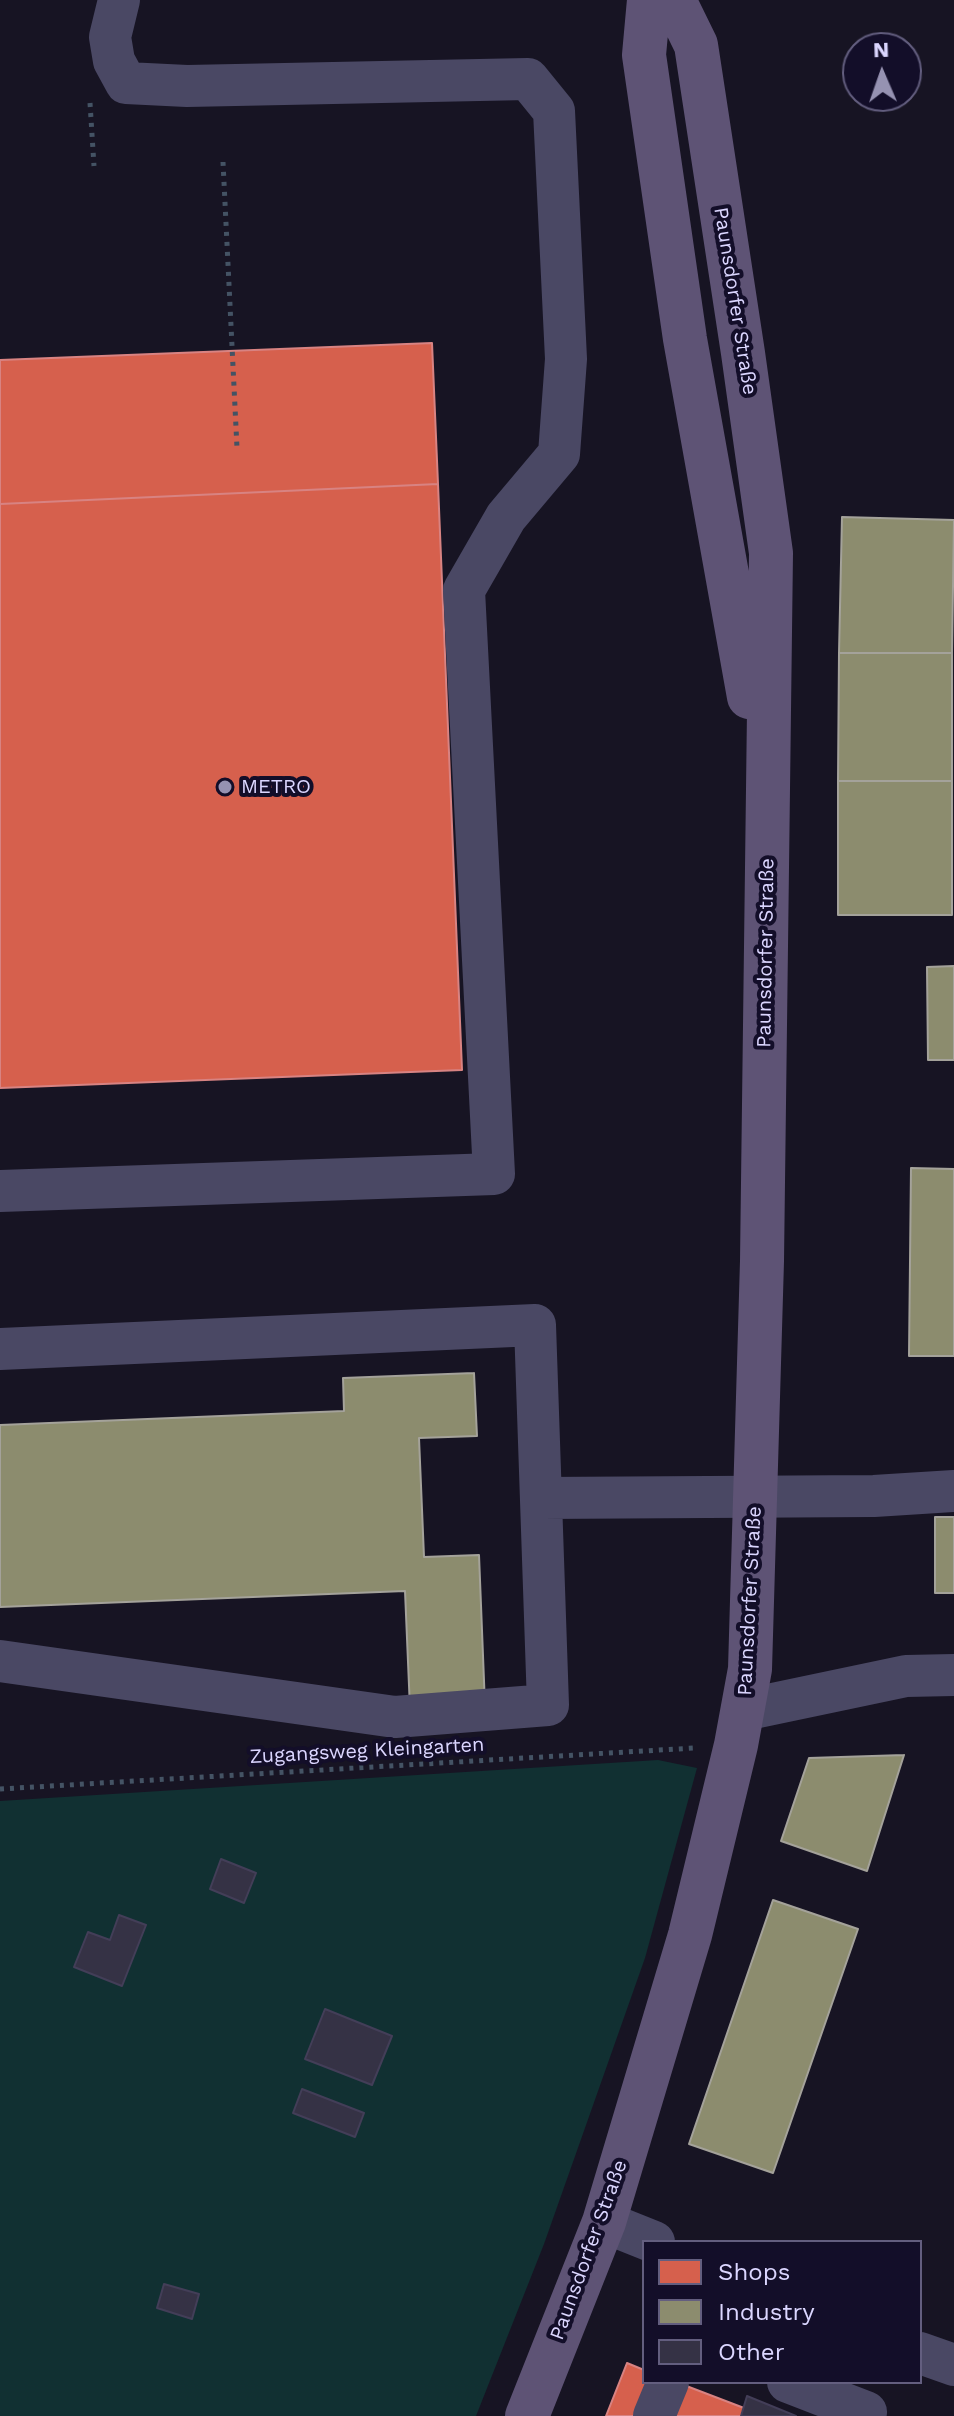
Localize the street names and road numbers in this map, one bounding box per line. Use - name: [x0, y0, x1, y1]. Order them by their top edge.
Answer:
- street label: Paunsdorfer Straße: [708, 205, 762, 397]
- street label: Paunsdorfer Straße: [752, 858, 780, 1048]
- street label: Paunsdorfer Straße: [733, 1506, 767, 1696]
- street label: Zugangsweg Kleingarten: [249, 1733, 485, 1769]
- street label: Paunsdorfer Straße: [545, 2157, 633, 2343]

